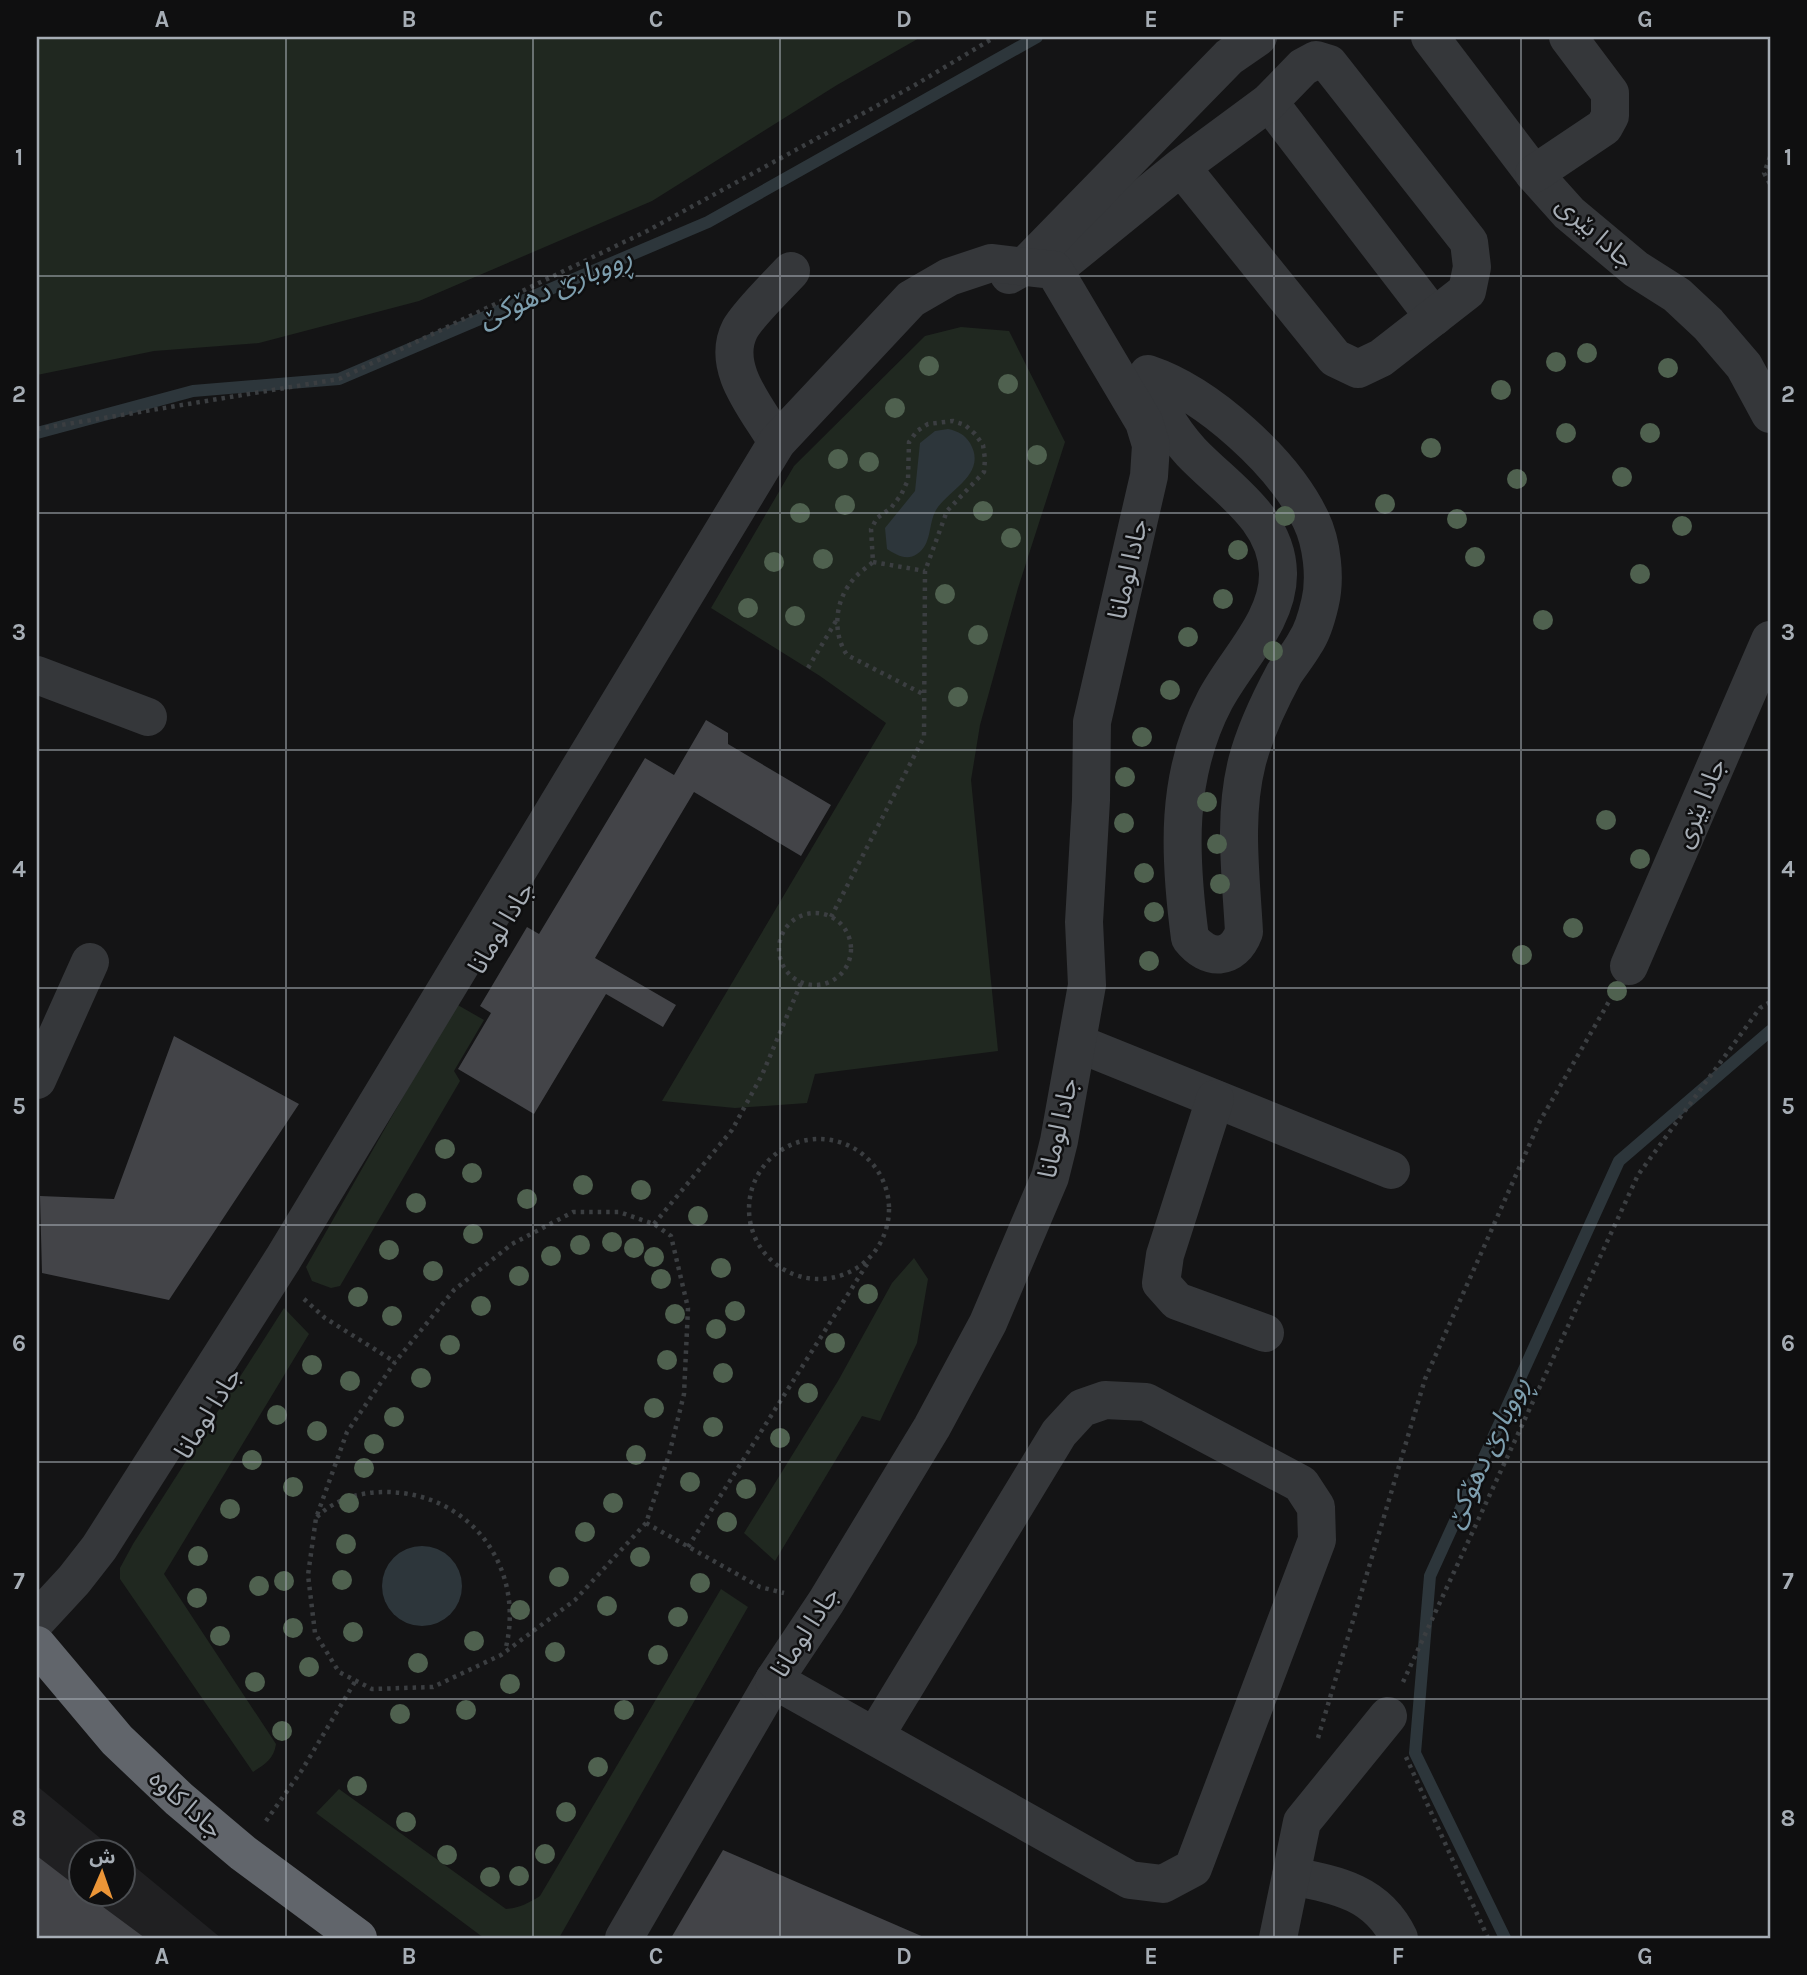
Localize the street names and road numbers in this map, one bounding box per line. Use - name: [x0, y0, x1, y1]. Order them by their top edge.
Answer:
- street label: جادا بێری: [1550, 189, 1640, 275]
- street label: جادا لومانا: [1101, 516, 1155, 622]
- street label: جادا بێری: [1667, 753, 1733, 853]
- street label: جادا لومانا: [461, 876, 541, 980]
- street label: جادا لومانا: [1031, 1075, 1085, 1181]
- street label: جادا لومانا: [168, 1361, 248, 1465]
- street label: جادا لومانا: [764, 1581, 846, 1683]
- street label: جادا کاوه: [143, 1763, 229, 1845]

